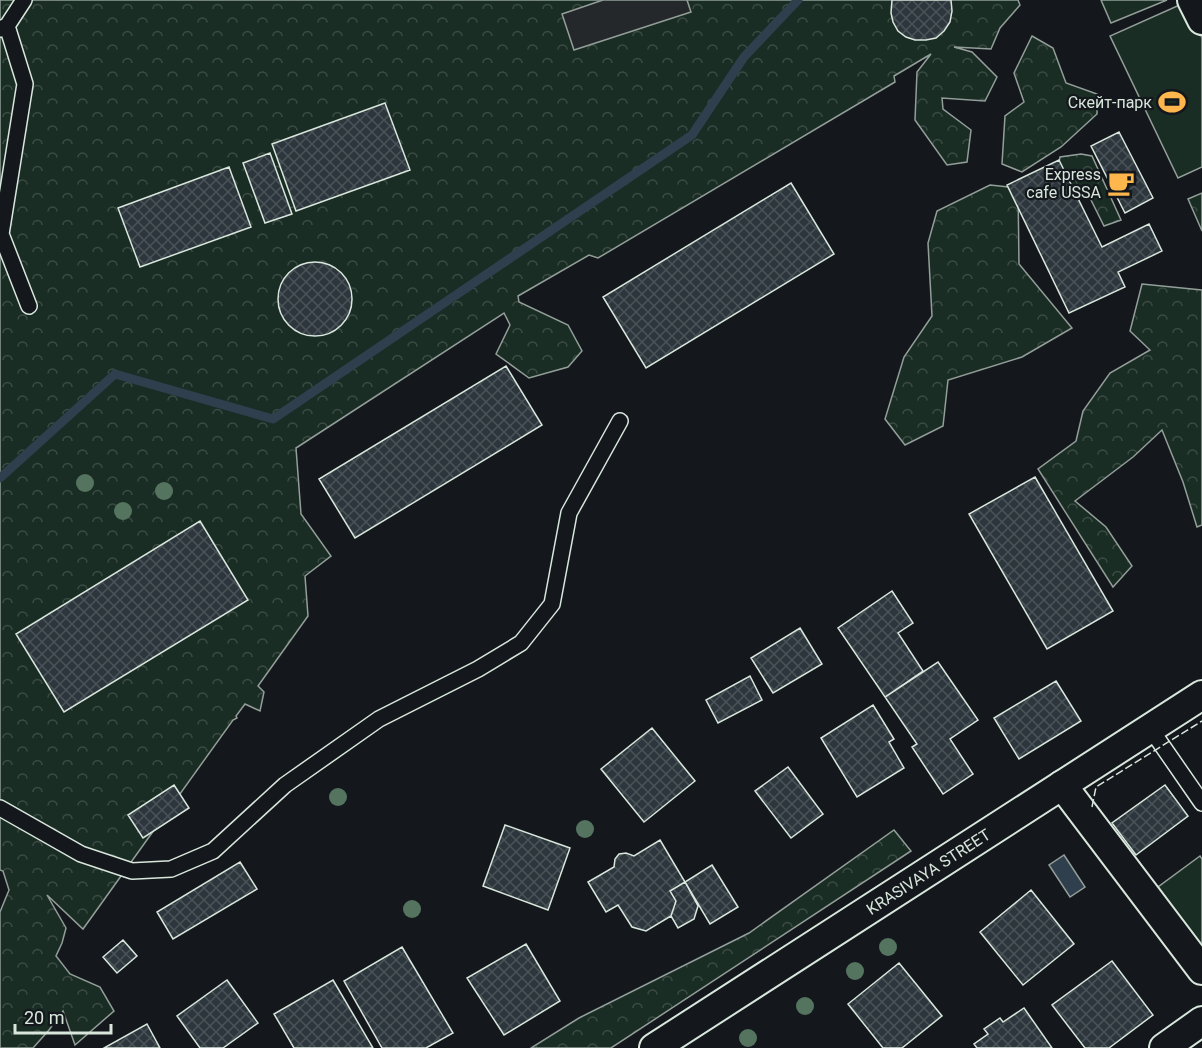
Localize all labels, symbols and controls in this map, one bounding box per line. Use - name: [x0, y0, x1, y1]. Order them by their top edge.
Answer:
- sports icon: Скейт-парк: [1157, 87, 1187, 117]
- place label: Скейт-парк: [1068, 93, 1152, 112]
- place label: Express cafe USSA: [1026, 165, 1102, 202]
- cafe icon: Express cafe USSA: [1106, 168, 1136, 198]
- street label: KRASIVAYA STREET: [863, 824, 994, 918]
- scale bar: [15, 997, 111, 1035]
- text: 20 m: [24, 1007, 64, 1028]

